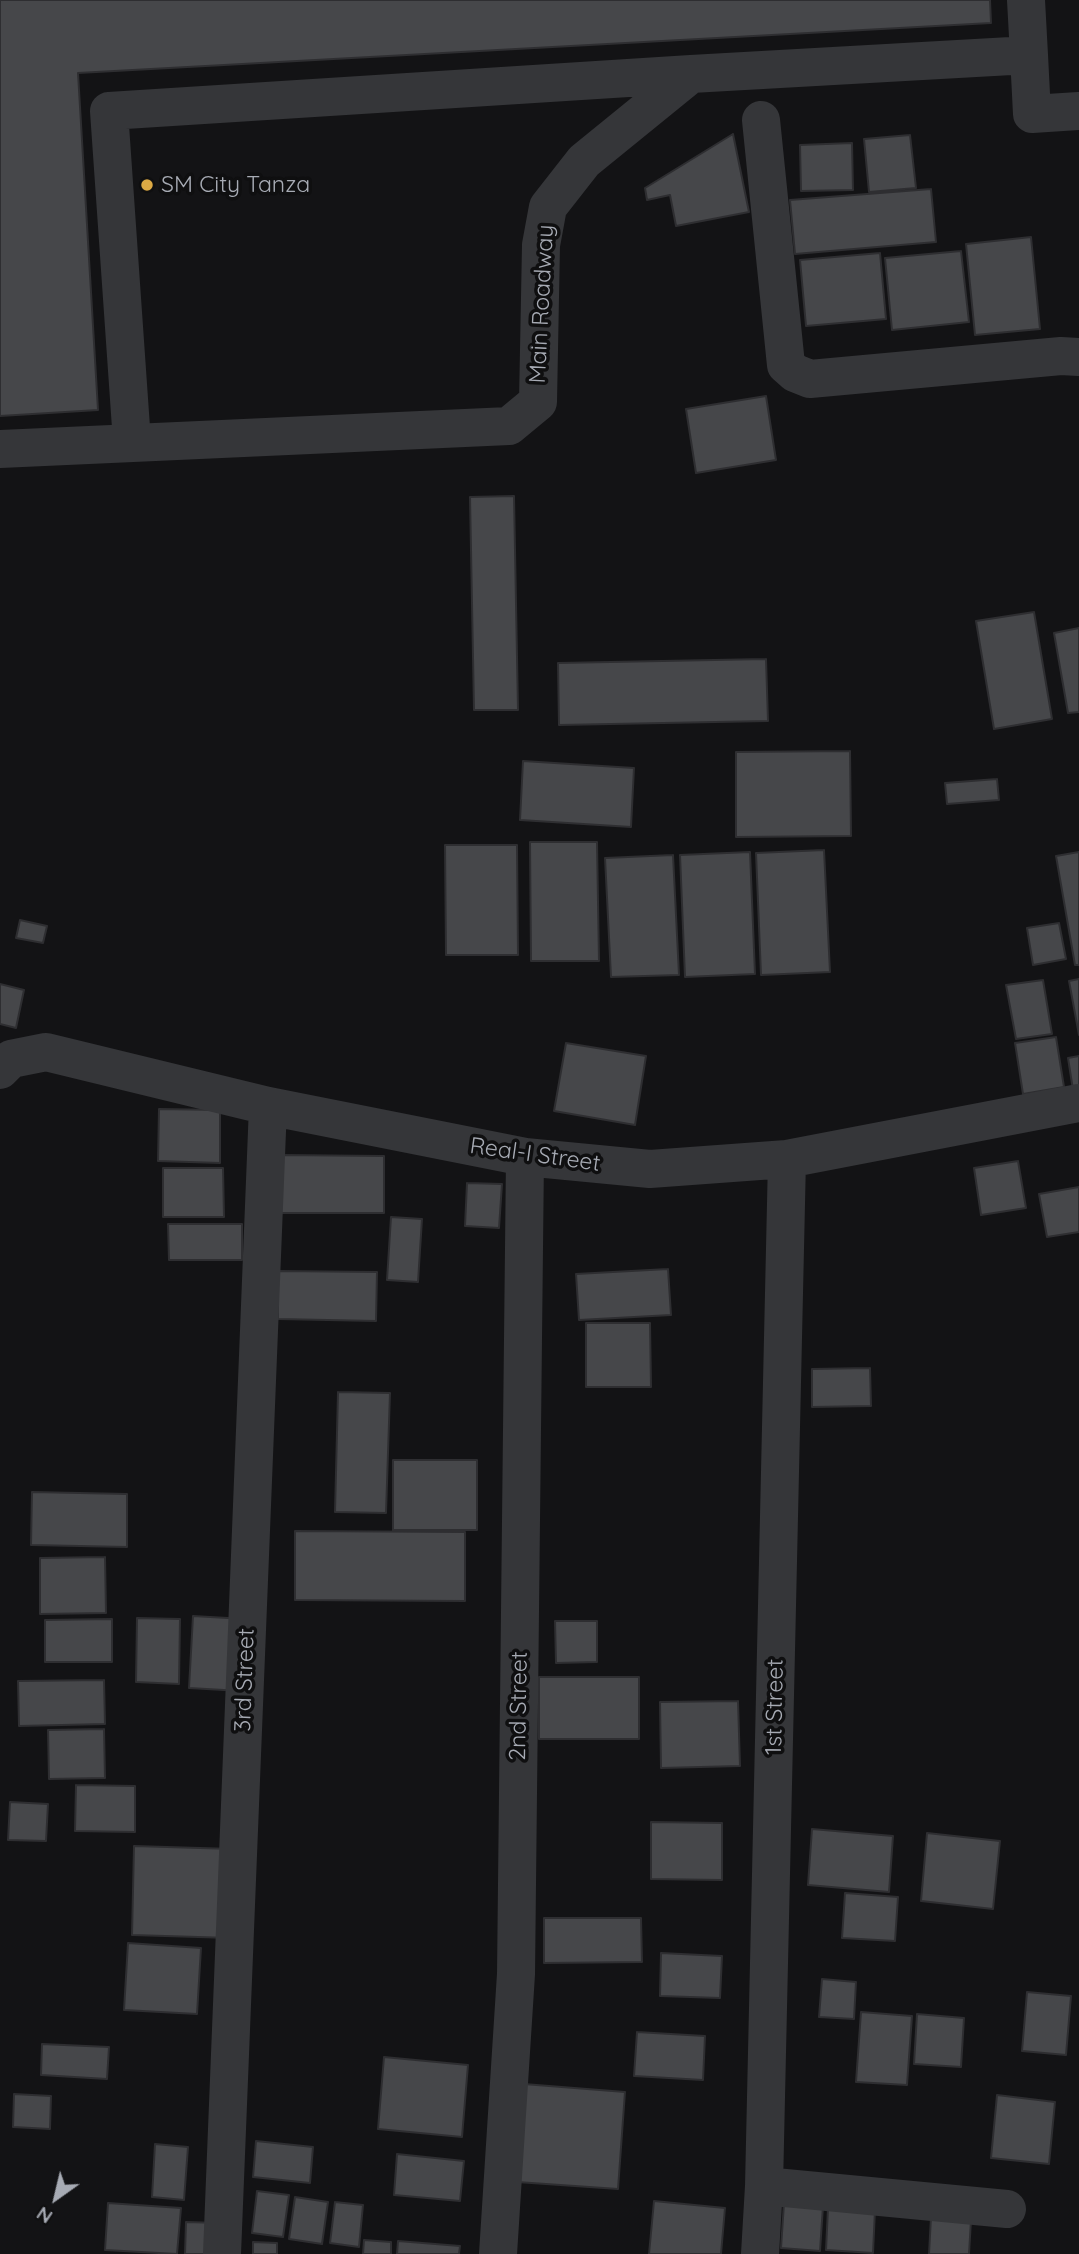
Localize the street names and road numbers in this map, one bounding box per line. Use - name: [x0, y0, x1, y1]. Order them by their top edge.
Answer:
- street label: Main Roadway: [524, 224, 560, 384]
- street label: Real-I Street: [468, 1132, 602, 1178]
- street label: 3rd Street: [229, 1628, 261, 1732]
- street label: 2nd Street: [504, 1651, 534, 1761]
- street label: 1st Street: [760, 1659, 790, 1755]

